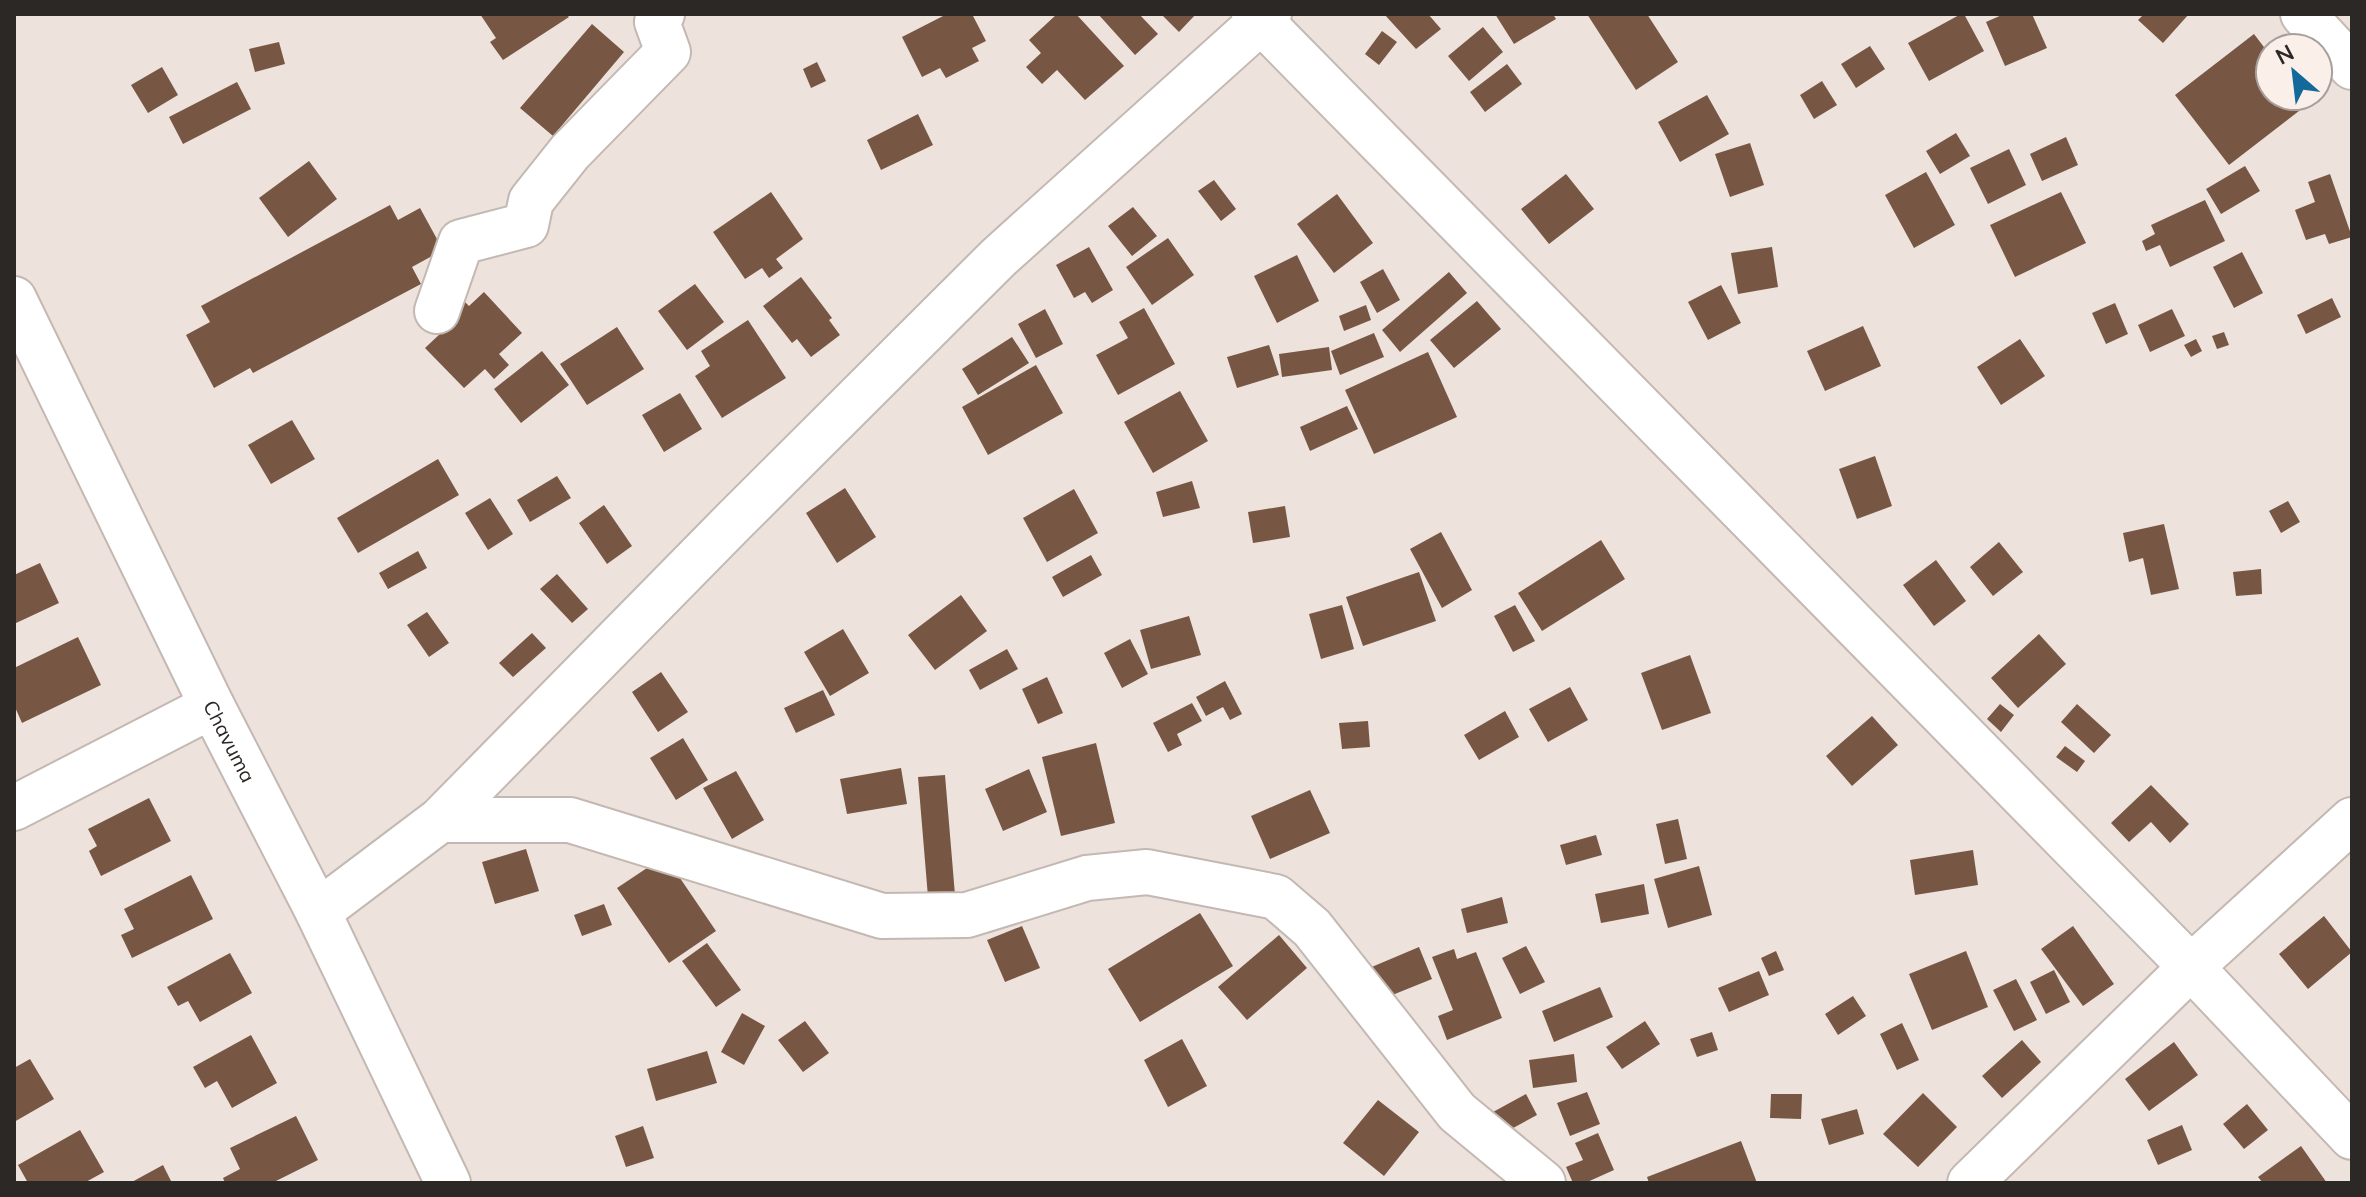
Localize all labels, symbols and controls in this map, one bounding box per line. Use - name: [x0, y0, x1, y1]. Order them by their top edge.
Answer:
- north arrow: [2254, 32, 2334, 112]
- text: N: [2271, 38, 2299, 71]
- street label: Chavuma: [199, 696, 262, 786]

